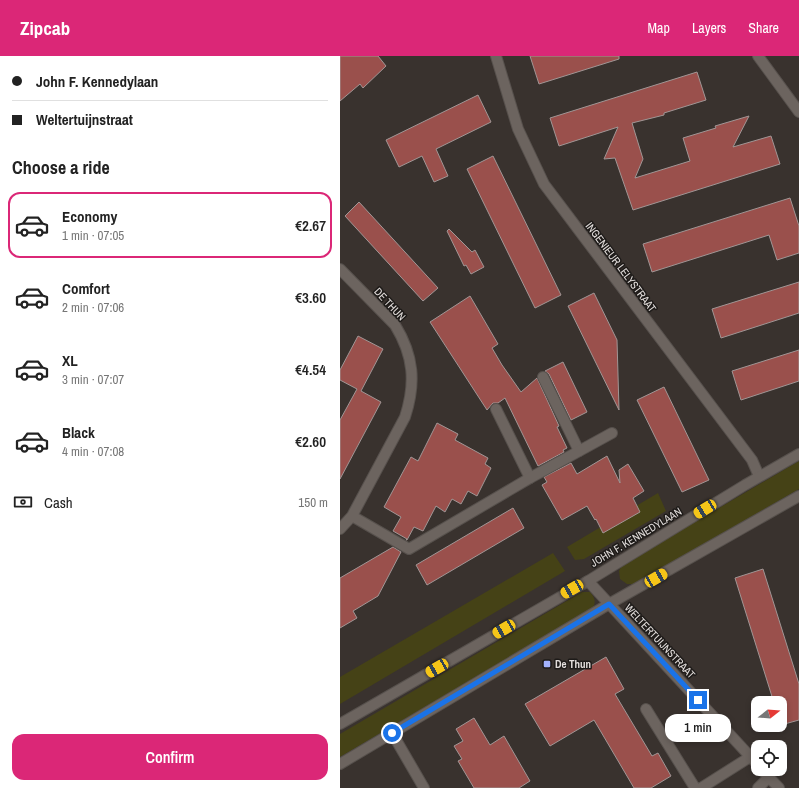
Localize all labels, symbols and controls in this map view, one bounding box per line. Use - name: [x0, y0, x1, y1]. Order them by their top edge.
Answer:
- text: Zipcab: [20, 15, 70, 41]
- text: Map: [648, 19, 670, 37]
- text: Layers: [692, 19, 726, 37]
- text: Share: [748, 19, 779, 37]
- text: John F. Kennedylaan: [36, 71, 158, 92]
- text: Weltertuijnstraat: [36, 109, 133, 130]
- text: Choose a ride: [12, 155, 110, 180]
- text: Economy: [62, 206, 117, 227]
- icon: car: [14, 207, 50, 243]
- text: €2.67: [295, 215, 326, 236]
- street label: INGENIEUR LELYSTRAAT: [583, 219, 660, 315]
- text: 1 min · 07:05: [62, 227, 124, 244]
- text: Comfort: [62, 278, 110, 299]
- icon: car: [14, 279, 50, 315]
- street label: DE THUN: [371, 285, 409, 323]
- text: €3.60: [295, 287, 326, 308]
- text: 2 min · 07:06: [62, 299, 124, 316]
- text: XL: [62, 350, 78, 371]
- icon: car: [14, 351, 50, 387]
- text: €4.54: [295, 359, 326, 380]
- text: 3 min · 07:07: [62, 371, 124, 388]
- text: Black: [62, 422, 95, 443]
- icon: car: [14, 423, 50, 459]
- text: €2.60: [295, 431, 326, 452]
- text: 4 min · 07:08: [62, 443, 124, 460]
- icon: cash: [12, 491, 34, 513]
- text: Cash: [44, 492, 73, 513]
- text: 150 m: [298, 494, 328, 511]
- car: [692, 498, 718, 520]
- street label: JOHN F. KENNEDYLAAN: [588, 504, 684, 570]
- car: [643, 567, 669, 589]
- car: [559, 578, 585, 600]
- street label: WELTERTUIJNSTRAAT: [622, 601, 699, 682]
- car: [491, 618, 517, 640]
- car: [424, 657, 450, 679]
- place label: De Thun: [555, 657, 591, 671]
- marker: De Thun: [542, 659, 552, 669]
- route end: [689, 691, 707, 709]
- north arrow: [751, 696, 787, 732]
- map controls: [751, 696, 787, 776]
- callout: 1 min: [665, 714, 731, 742]
- text: 1 min: [684, 719, 712, 736]
- route start: [383, 724, 401, 742]
- button: Confirm: [12, 734, 328, 780]
- button: locate: [751, 740, 787, 776]

